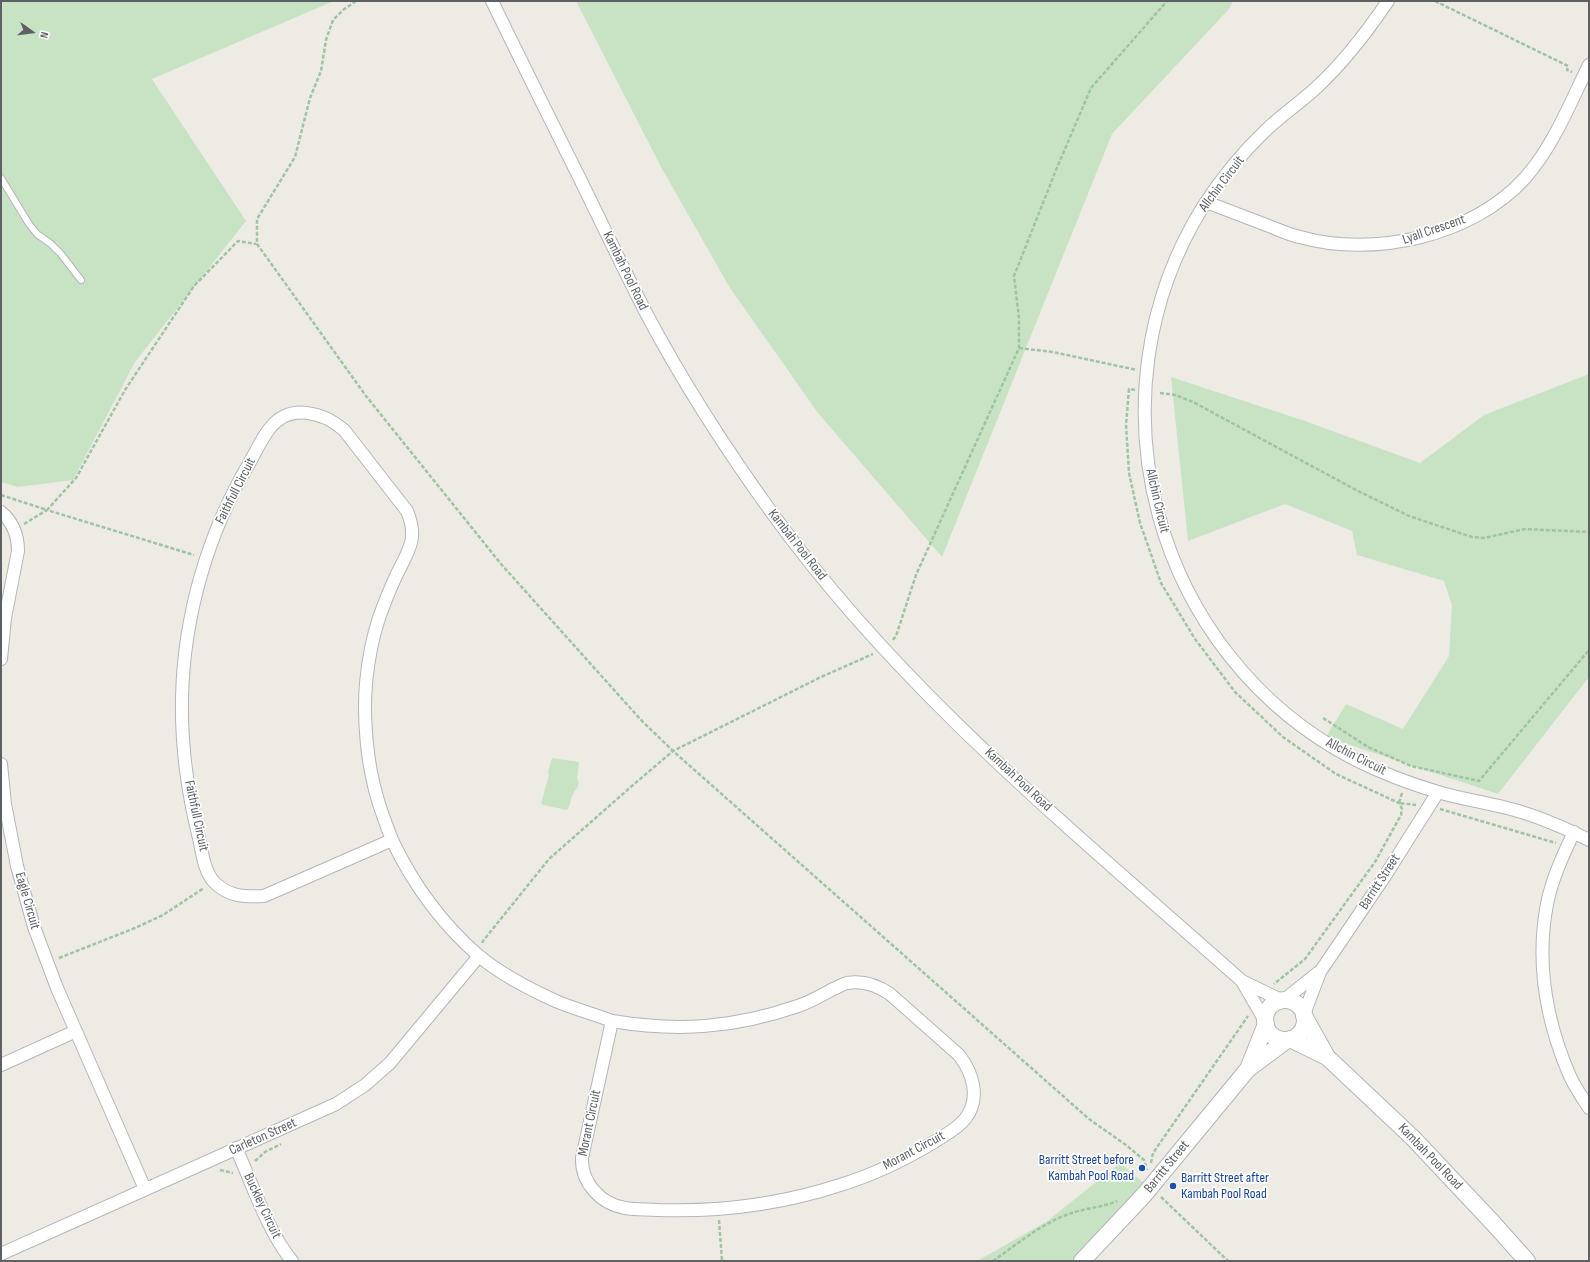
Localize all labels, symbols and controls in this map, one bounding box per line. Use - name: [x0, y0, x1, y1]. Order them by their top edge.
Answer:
- north arrow: [12, 12, 52, 52]
- text: N: [37, 31, 51, 39]
- street label: Allchin Circuit: [1196, 153, 1248, 215]
- street label: Lyall Crescent: [1400, 211, 1468, 249]
- street label: Kambah Pool Road: [599, 229, 651, 313]
- street label: Faithfull Circuit: [212, 455, 260, 527]
- street label: Allchin Circuit: [1141, 467, 1173, 535]
- street label: Kambah Pool Road: [764, 506, 830, 584]
- street label: Allchin Circuit: [1323, 735, 1389, 779]
- street label: Kambah Pool Road: [981, 745, 1055, 815]
- street label: Faithfull Circuit: [180, 779, 212, 853]
- street label: Barritt Street: [1356, 851, 1404, 913]
- street label: Eagle Circuit: [11, 871, 43, 931]
- street label: Morant Circuit: [575, 1088, 605, 1158]
- street label: Carleton Street: [227, 1115, 299, 1159]
- street label: Kambah Pool Road: [1394, 1120, 1466, 1194]
- street label: Morant Circuit: [880, 1128, 948, 1174]
- street label: Barritt Street: [1141, 1137, 1193, 1197]
- place label: Barritt Street before Kambah Pool Road: [1039, 1152, 1134, 1184]
- marker: Barritt Street before Kambah Pool Road: [1137, 1163, 1147, 1173]
- place label: Barritt Street after Kambah Pool Road: [1181, 1170, 1269, 1202]
- street label: Buckley Circuit: [240, 1171, 284, 1241]
- marker: Barritt Street after Kambah Pool Road: [1168, 1181, 1178, 1191]

